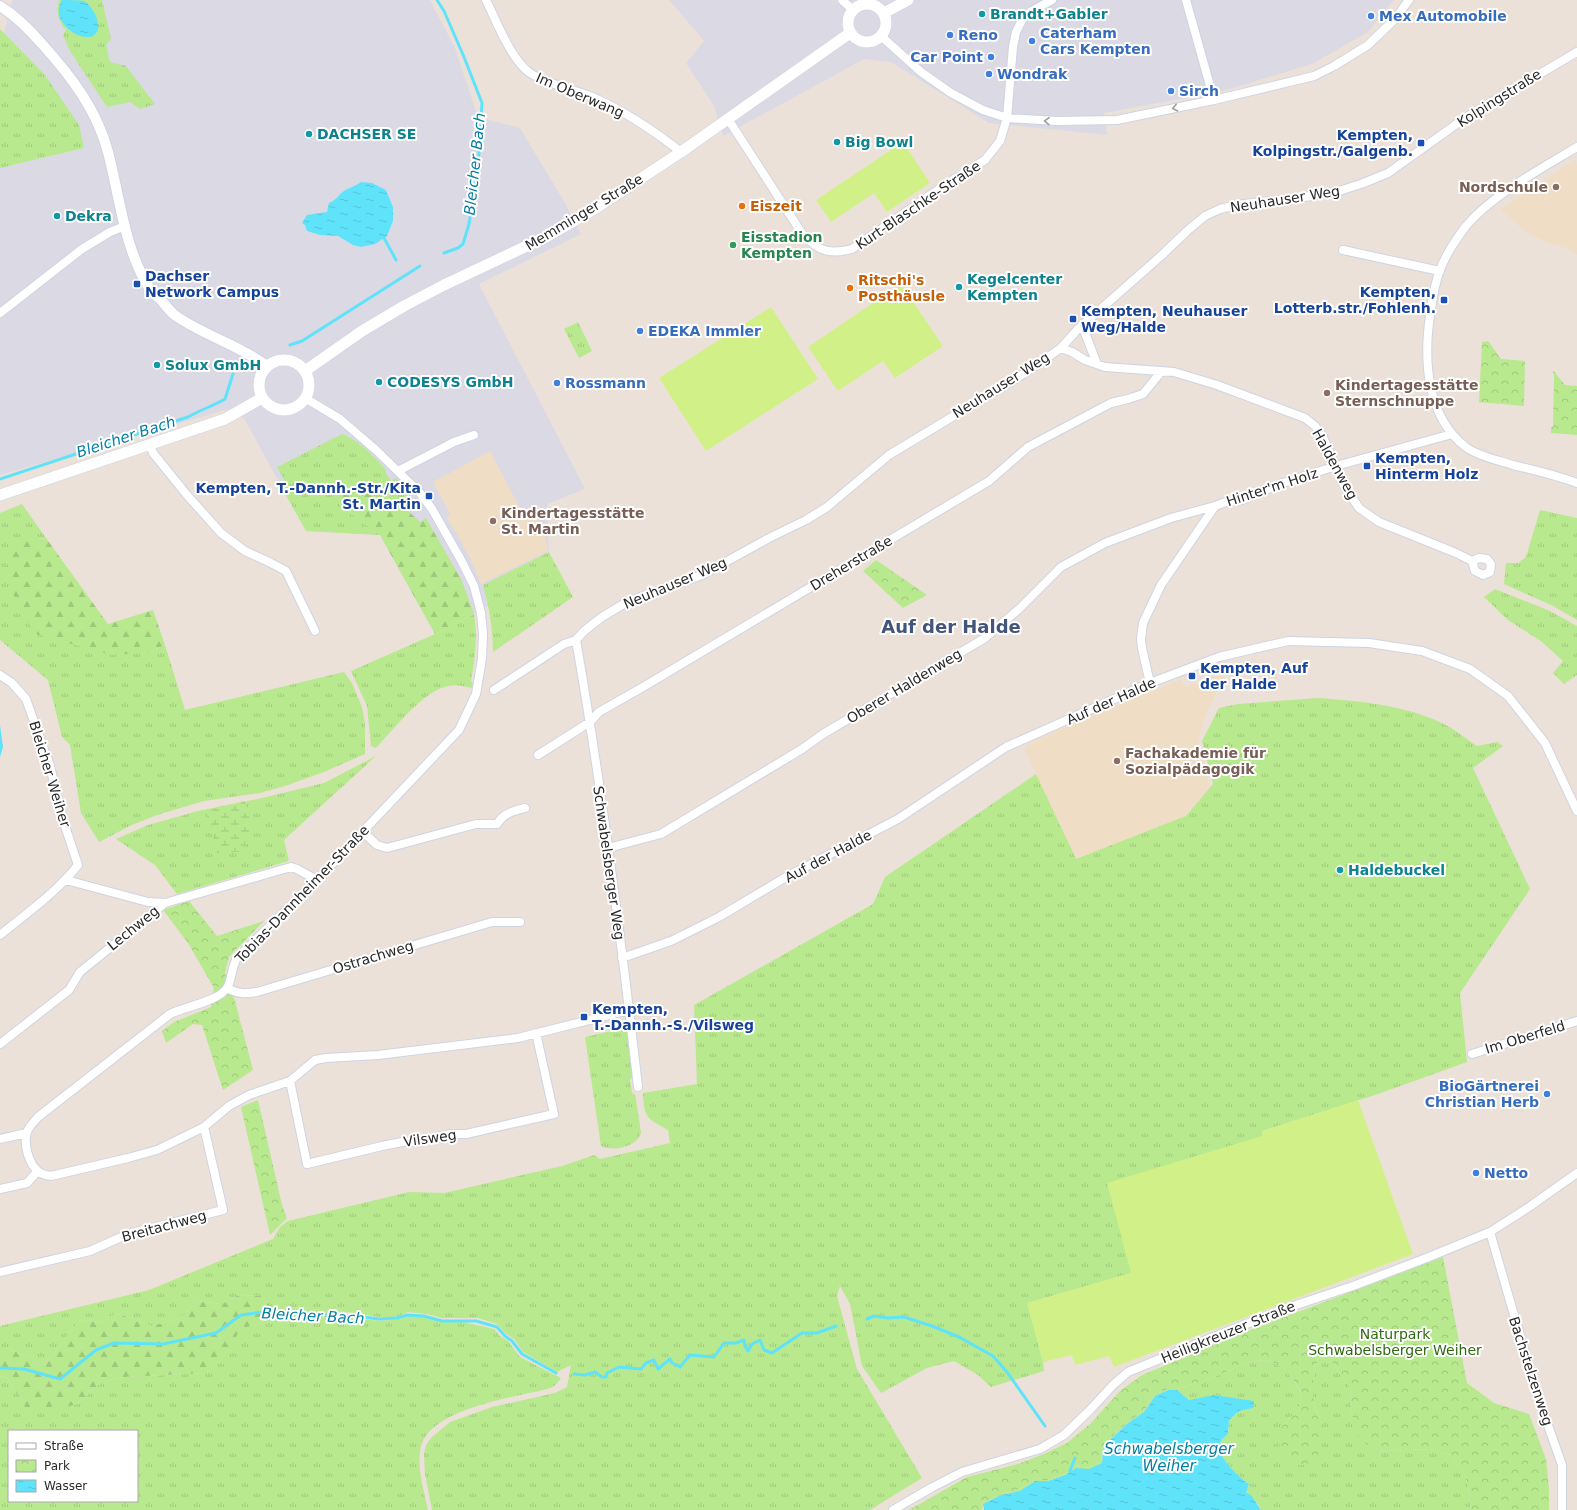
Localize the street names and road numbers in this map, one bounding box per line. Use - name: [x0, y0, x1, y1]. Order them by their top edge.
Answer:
- street label: Kolpingstraße: [1454, 66, 1544, 130]
- street label: Im Oberwang: [533, 69, 627, 121]
- street label: Kurt-Blaschke-Straße: [853, 157, 983, 253]
- street label: Memminger Straße: [522, 170, 646, 254]
- street label: Neuhauser Weg: [1229, 182, 1341, 216]
- street label: Neuhauser Weg: [950, 349, 1052, 421]
- street label: Haldenweg: [1309, 426, 1361, 502]
- street label: Hinter'm Holz: [1224, 465, 1320, 509]
- street label: Dreherstraße: [807, 532, 895, 594]
- street label: Neuhauser Weg: [621, 554, 729, 612]
- street label: Oberer Haldenweg: [844, 645, 964, 727]
- street label: Auf der Halde: [1064, 674, 1158, 728]
- street label: Bleicher Weiher: [26, 719, 74, 829]
- street label: Schwabelsberger Weg: [590, 785, 628, 941]
- street label: Tobias-Dannheimer-Straße: [231, 822, 372, 967]
- street label: Auf der Halde: [782, 826, 874, 886]
- street label: Lechweg: [104, 902, 162, 954]
- street label: Ostrachweg: [331, 937, 415, 977]
- street label: Im Oberfeld: [1483, 1017, 1567, 1057]
- street label: Vilsweg: [402, 1126, 458, 1150]
- street label: Breitachweg: [120, 1207, 208, 1245]
- street label: Heiligkreuzer Straße: [1159, 1298, 1297, 1366]
- street label: Bachstelzenweg: [1506, 1314, 1556, 1428]

